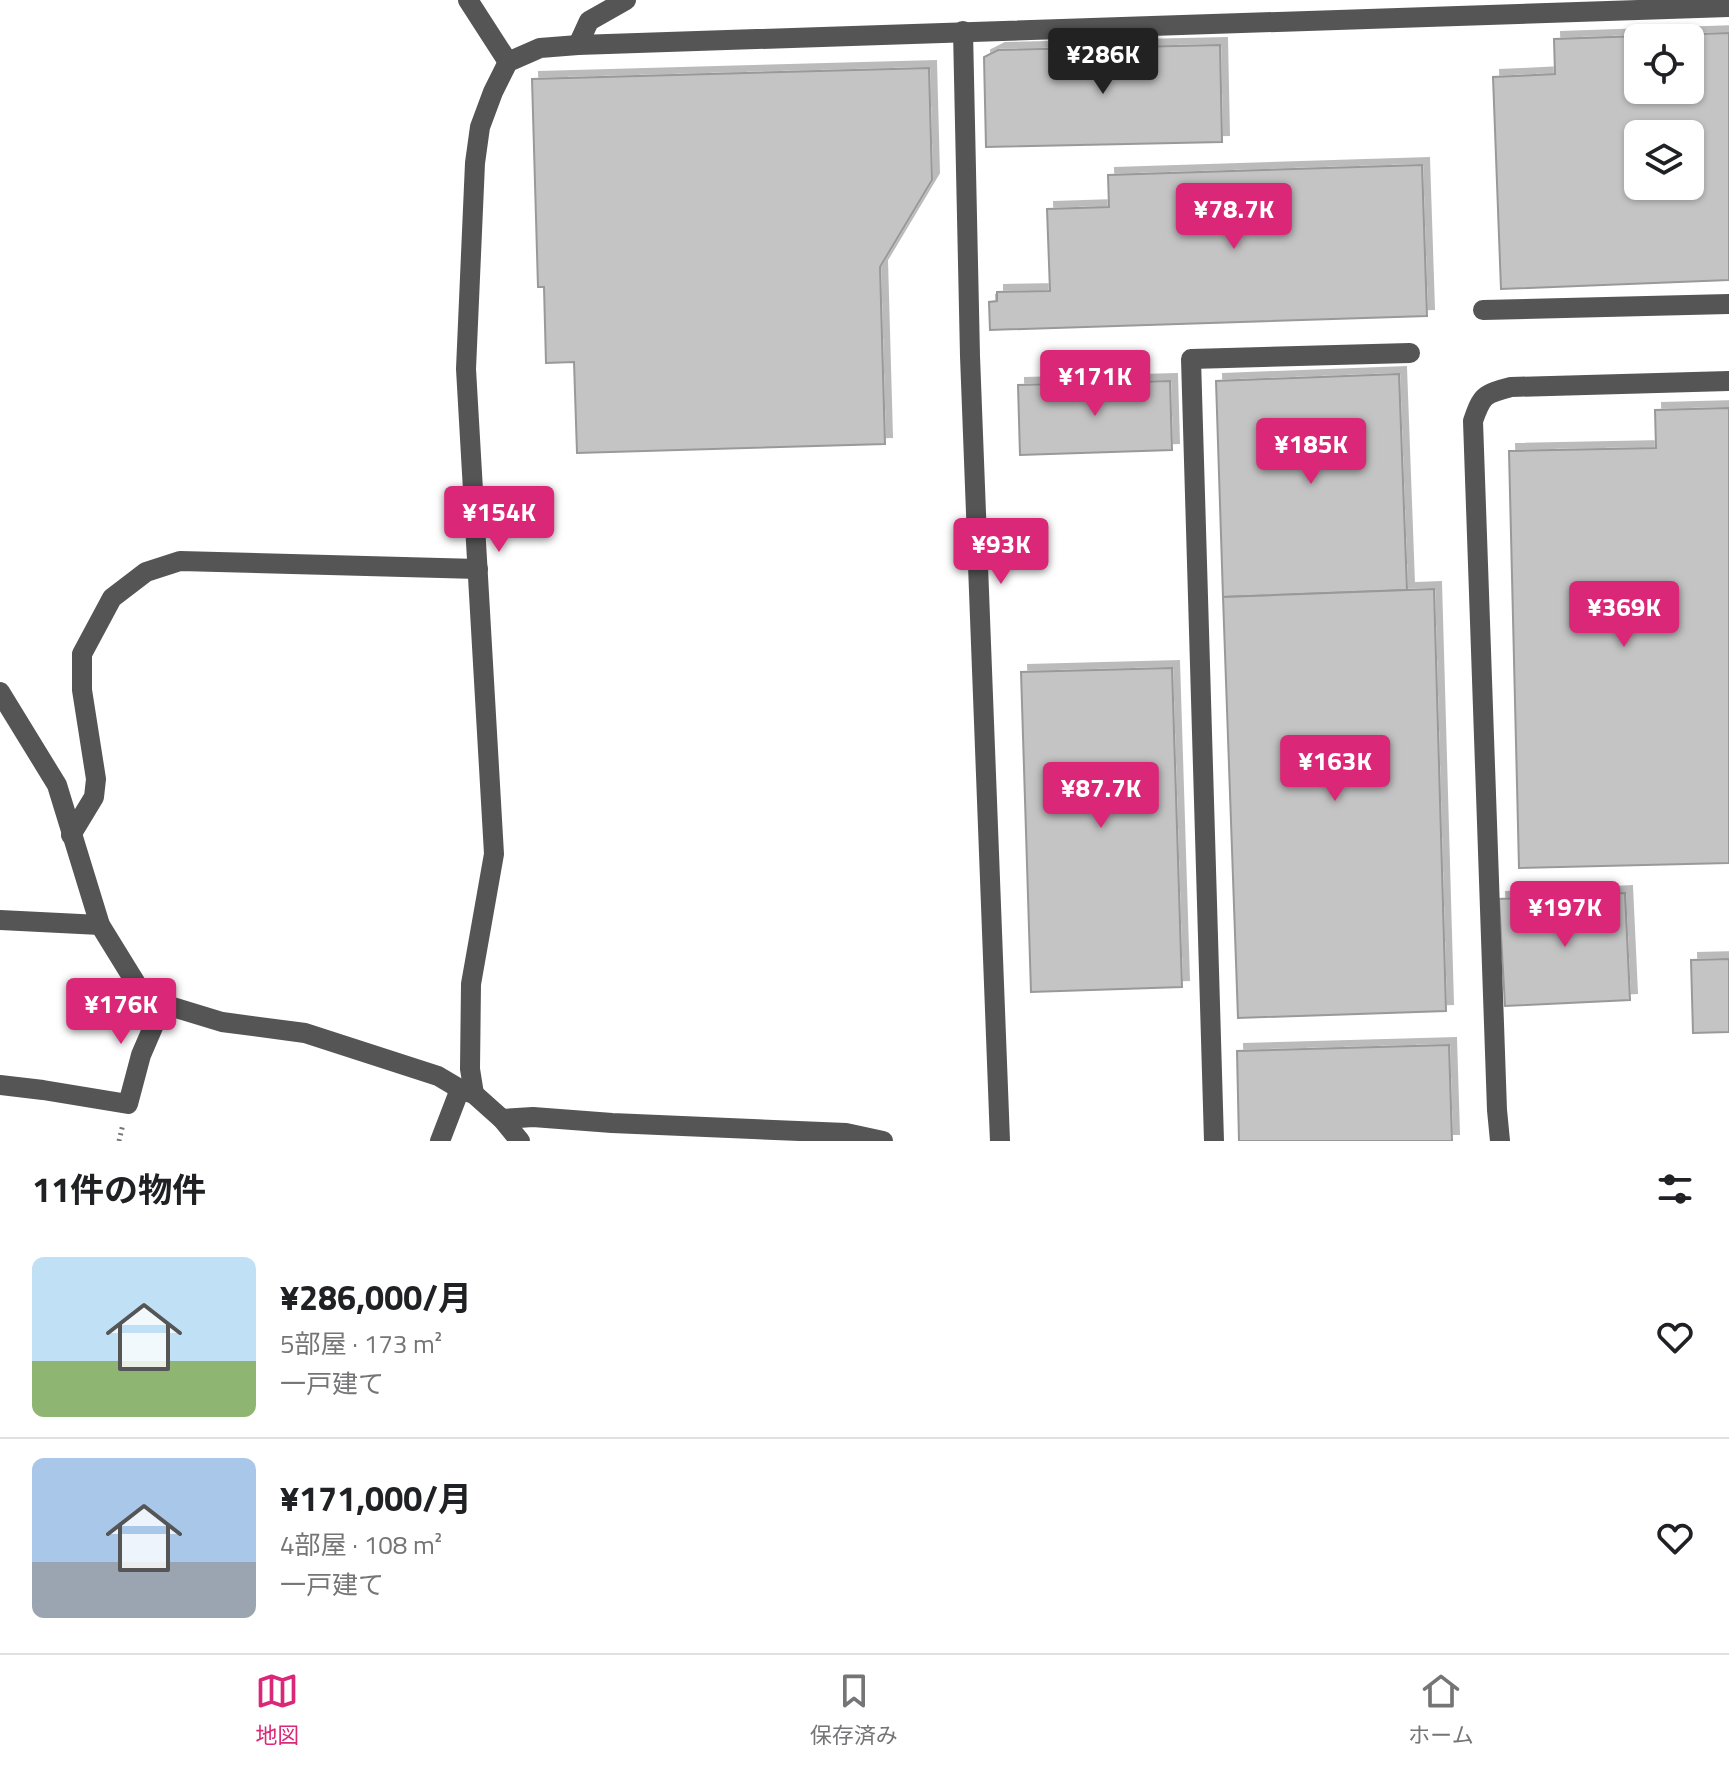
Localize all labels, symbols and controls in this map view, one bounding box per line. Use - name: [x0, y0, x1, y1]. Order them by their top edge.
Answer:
- map controls: [1624, 24, 1704, 200]
- button: locate: [1624, 24, 1704, 104]
- pin: ¥286K: [1047, 28, 1159, 96]
- text: ¥286K: [1066, 34, 1140, 73]
- button: layers: [1624, 120, 1704, 200]
- pin: ¥78.7K: [1169, 183, 1299, 251]
- text: ¥78.7K: [1194, 189, 1274, 228]
- pin: ¥171K: [1039, 350, 1151, 418]
- text: ¥171K: [1058, 356, 1132, 395]
- pin: ¥185K: [1255, 418, 1367, 486]
- text: ¥185K: [1274, 424, 1348, 463]
- pin: ¥154K: [443, 486, 555, 554]
- text: ¥154K: [462, 492, 536, 531]
- pin: ¥93K: [954, 518, 1048, 586]
- text: ¥93K: [971, 524, 1031, 563]
- pin: ¥369K: [1568, 581, 1680, 649]
- text: ¥369K: [1587, 587, 1661, 626]
- pin: ¥163K: [1279, 735, 1391, 803]
- text: ¥163K: [1298, 741, 1372, 780]
- pin: ¥87.7K: [1036, 762, 1166, 830]
- text: ¥87.7K: [1061, 768, 1141, 807]
- pin: ¥197K: [1509, 881, 1621, 949]
- text: ¥197K: [1528, 887, 1602, 926]
- pin: ¥176K: [65, 978, 177, 1046]
- text: ¥176K: [84, 984, 158, 1023]
- text: 11件の物件: [32, 1163, 206, 1215]
- icon: filters: [1653, 1167, 1697, 1211]
- text: ¥286,000/月: [280, 1271, 472, 1323]
- icon: home: [96, 1289, 192, 1385]
- icon: heart: [1653, 1315, 1697, 1359]
- text: 5部屋 · 173 m²: [280, 1324, 442, 1363]
- text: 一戸建て: [280, 1364, 384, 1403]
- text: ¥171,000/月: [280, 1472, 472, 1524]
- icon: home: [96, 1490, 192, 1586]
- icon: heart: [1653, 1516, 1697, 1560]
- text: 4部屋 · 108 m²: [280, 1525, 442, 1564]
- text: 一戸建て: [280, 1565, 384, 1604]
- tab: 地図: [255, 1669, 299, 1752]
- tab: 保存済み: [810, 1669, 898, 1752]
- tab: ホーム: [1408, 1669, 1474, 1752]

